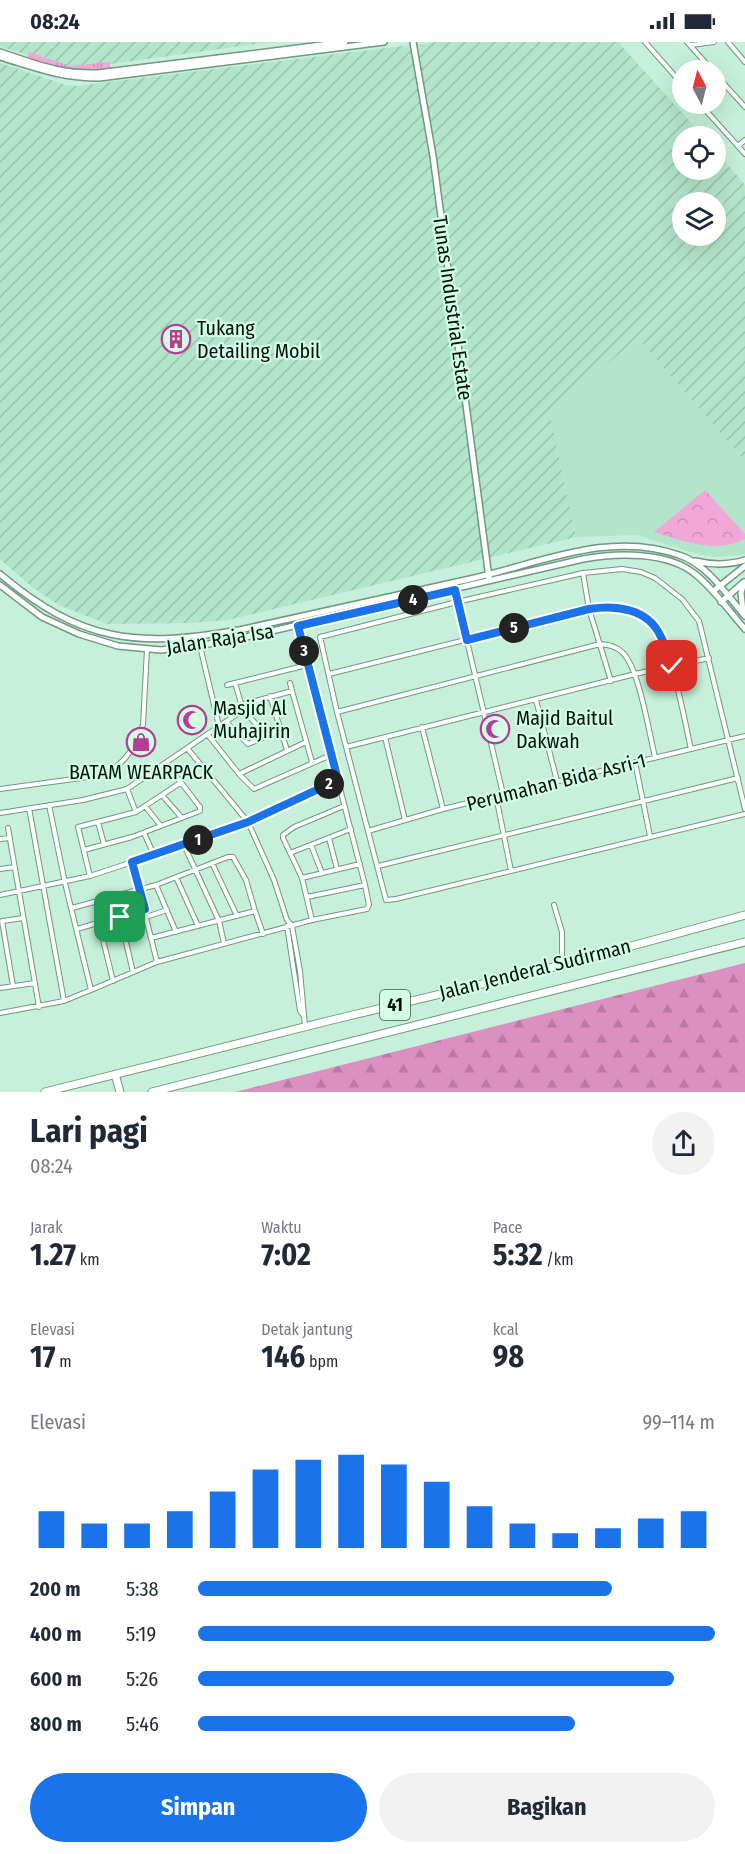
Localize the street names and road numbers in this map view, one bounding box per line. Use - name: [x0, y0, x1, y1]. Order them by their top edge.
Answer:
- street label: Tunas Industrial Estate: [428, 214, 478, 402]
- street label: Jalan Raja Isa: [165, 619, 275, 659]
- street label: Perumahan Bida Asri-1: [464, 748, 648, 816]
- street label: Jalan Jenderal Sudirman: [437, 934, 633, 1004]
- road number: 41: [380, 990, 410, 1020]

